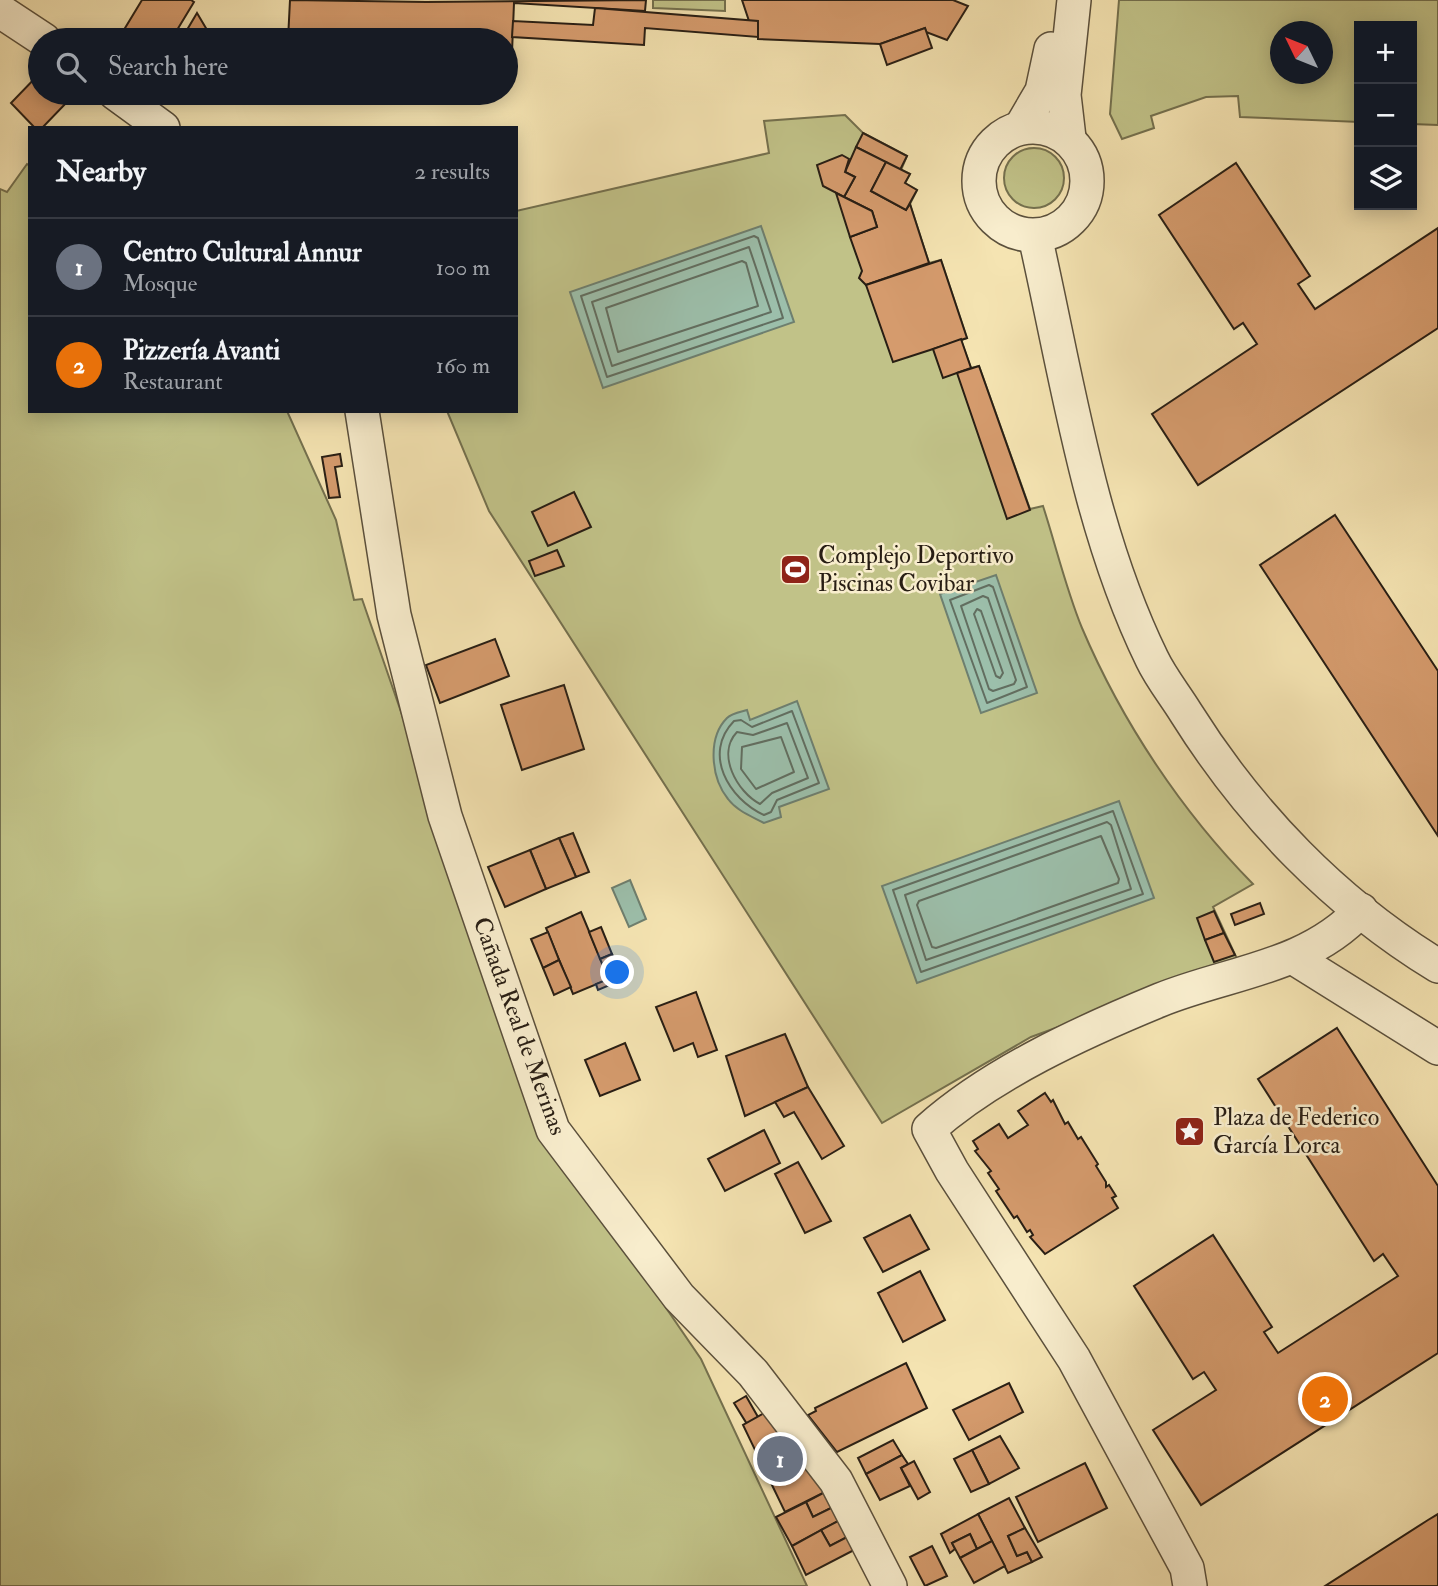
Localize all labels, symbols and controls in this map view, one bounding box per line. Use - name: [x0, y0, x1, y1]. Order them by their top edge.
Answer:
- north arrow: [1270, 21, 1333, 84]
- map controls: [1354, 21, 1417, 210]
- button: +: [1354, 21, 1417, 84]
- search box: [28, 28, 518, 105]
- icon: search: [52, 48, 90, 86]
- text: Search here: [108, 51, 228, 83]
- button: −: [1354, 84, 1417, 147]
- button: layers: [1354, 147, 1417, 210]
- text: Nearby: [56, 153, 146, 190]
- text: 2 results: [415, 157, 490, 186]
- text: Centro Cultural Annur: [123, 237, 362, 269]
- text: 1: [75, 253, 83, 282]
- text: 100 m: [436, 253, 490, 282]
- text: Mosque: [123, 269, 197, 298]
- text: Pizzería Avanti: [123, 335, 280, 367]
- text: 2: [73, 351, 85, 380]
- text: 160 m: [436, 351, 490, 380]
- text: Restaurant: [123, 367, 223, 396]
- place label: Complejo Deportivo Piscinas Covibar: [818, 540, 1014, 599]
- sports icon: Complejo Deportivo Piscinas Covibar: [778, 552, 812, 586]
- street label: Cañada Real de Merinas: [466, 913, 573, 1140]
- your location: [600, 955, 634, 989]
- place label: Plaza de Federico García Lorca: [1213, 1102, 1379, 1161]
- place icon: Plaza de Federico García Lorca: [1173, 1114, 1207, 1148]
- pin: 2: [1302, 1373, 1348, 1425]
- pin: 1: [757, 1433, 803, 1485]

